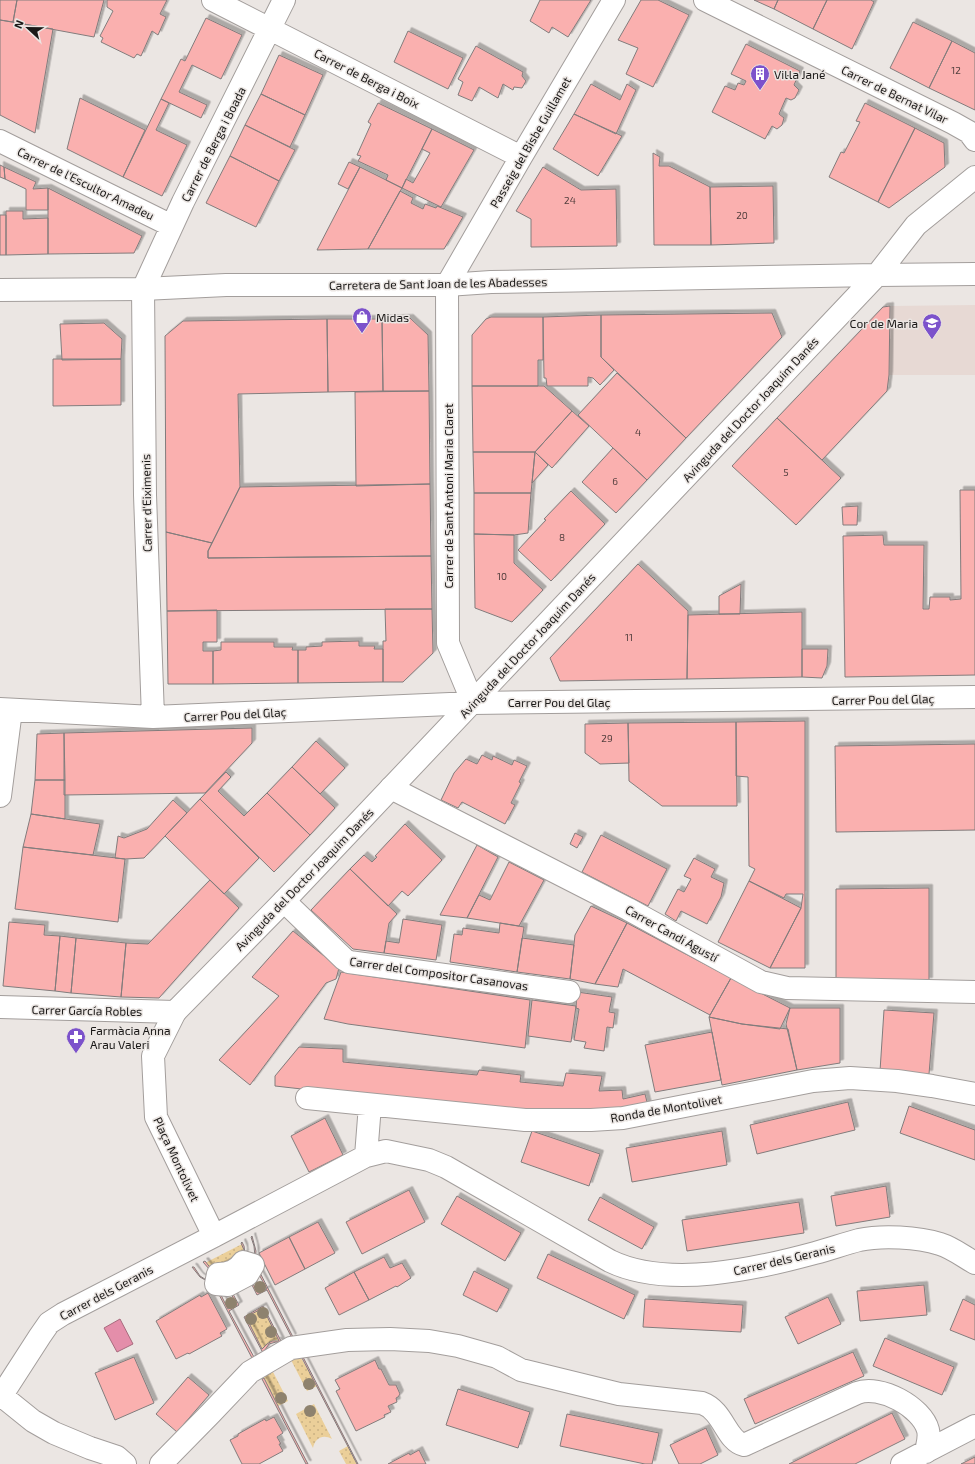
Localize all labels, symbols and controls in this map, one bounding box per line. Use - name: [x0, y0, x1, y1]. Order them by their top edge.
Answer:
- north arrow: [8, 8, 48, 48]
- text: N: [11, 18, 26, 30]
- street label: Carrer de Berga i Boix: [312, 45, 423, 111]
- street label: Carrer de Bernat Vilar: [839, 62, 951, 126]
- building icon: Vil·la Jané: [749, 63, 771, 91]
- house number: 12: [951, 64, 961, 76]
- place label: Vil·la Jané: [774, 67, 826, 81]
- street label: Passeig del Bisbe Guillamet: [487, 74, 574, 210]
- street label: Carrer de Berga i Boada: [178, 84, 248, 204]
- street label: Carrer de l'Escultor Amadeu: [15, 144, 157, 222]
- house number: 24: [564, 194, 576, 206]
- house number: 20: [736, 209, 748, 221]
- street label: Carretera de Sant Joan de les Abadesses: [329, 274, 547, 292]
- shop icon: Midas: [351, 306, 373, 334]
- place label: Midas: [376, 310, 409, 324]
- school or university icon: Cor de Maria: [921, 312, 943, 340]
- place label: Cor de Maria: [850, 316, 918, 330]
- street label: Avinguda del Doctor Joaquim Danés: [679, 334, 821, 484]
- street label: Carrer de Sant Antoni Maria Claret: [441, 403, 455, 589]
- house number: 4: [635, 426, 641, 438]
- street label: Carrer d'Eiximenis: [138, 454, 154, 552]
- house number: 5: [783, 466, 789, 478]
- house number: 6: [612, 475, 618, 487]
- house number: 8: [559, 531, 565, 543]
- street label: Avinguda del Doctor Joaquim Danés: [456, 570, 598, 720]
- house number: 10: [497, 570, 507, 582]
- house number: 11: [625, 631, 633, 643]
- street label: Carrer Pou del Glaç: [832, 691, 935, 708]
- street label: Carrer Pou del Glaç: [508, 695, 610, 710]
- street label: Carrer Pou del Glaç: [183, 704, 287, 725]
- house number: 29: [601, 732, 613, 744]
- street label: Avinguda del Doctor Joaquim Danés: [232, 805, 376, 953]
- street label: Carrer Candi Agustí: [623, 902, 722, 965]
- street label: Carrer del Compositor Casanovas: [349, 954, 529, 992]
- street label: Carrer García Robles: [32, 1002, 142, 1018]
- place label: Farmàcia Anna Arau Valeri: [90, 1023, 171, 1051]
- pharmacy icon: Farmàcia Anna Arau Valeri: [65, 1026, 87, 1054]
- street label: Ronda de Montolivet: [609, 1091, 723, 1125]
- street label: Plaça Montolivet: [150, 1114, 203, 1204]
- street label: Carrer dels Geranis: [732, 1241, 836, 1277]
- street label: Carrer dels Geranis: [57, 1261, 155, 1323]

